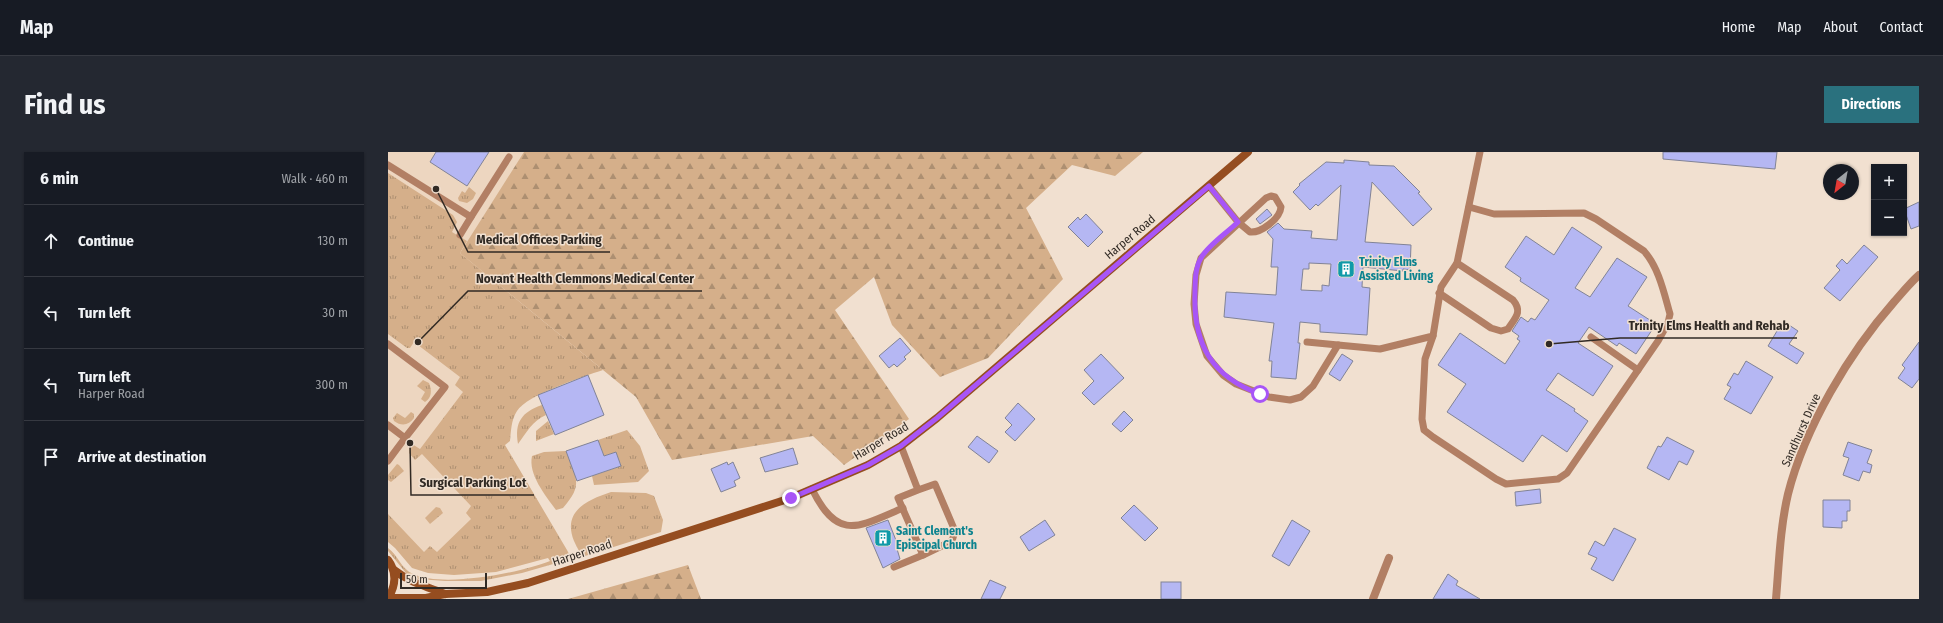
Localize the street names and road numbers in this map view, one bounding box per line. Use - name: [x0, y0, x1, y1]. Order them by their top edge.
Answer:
- street label: Harper Road: [1102, 212, 1158, 262]
- street label: Sandhurst Drive: [1779, 391, 1823, 469]
- street label: Harper Road: [851, 419, 911, 463]
- street label: Harper Road: [551, 537, 613, 569]

